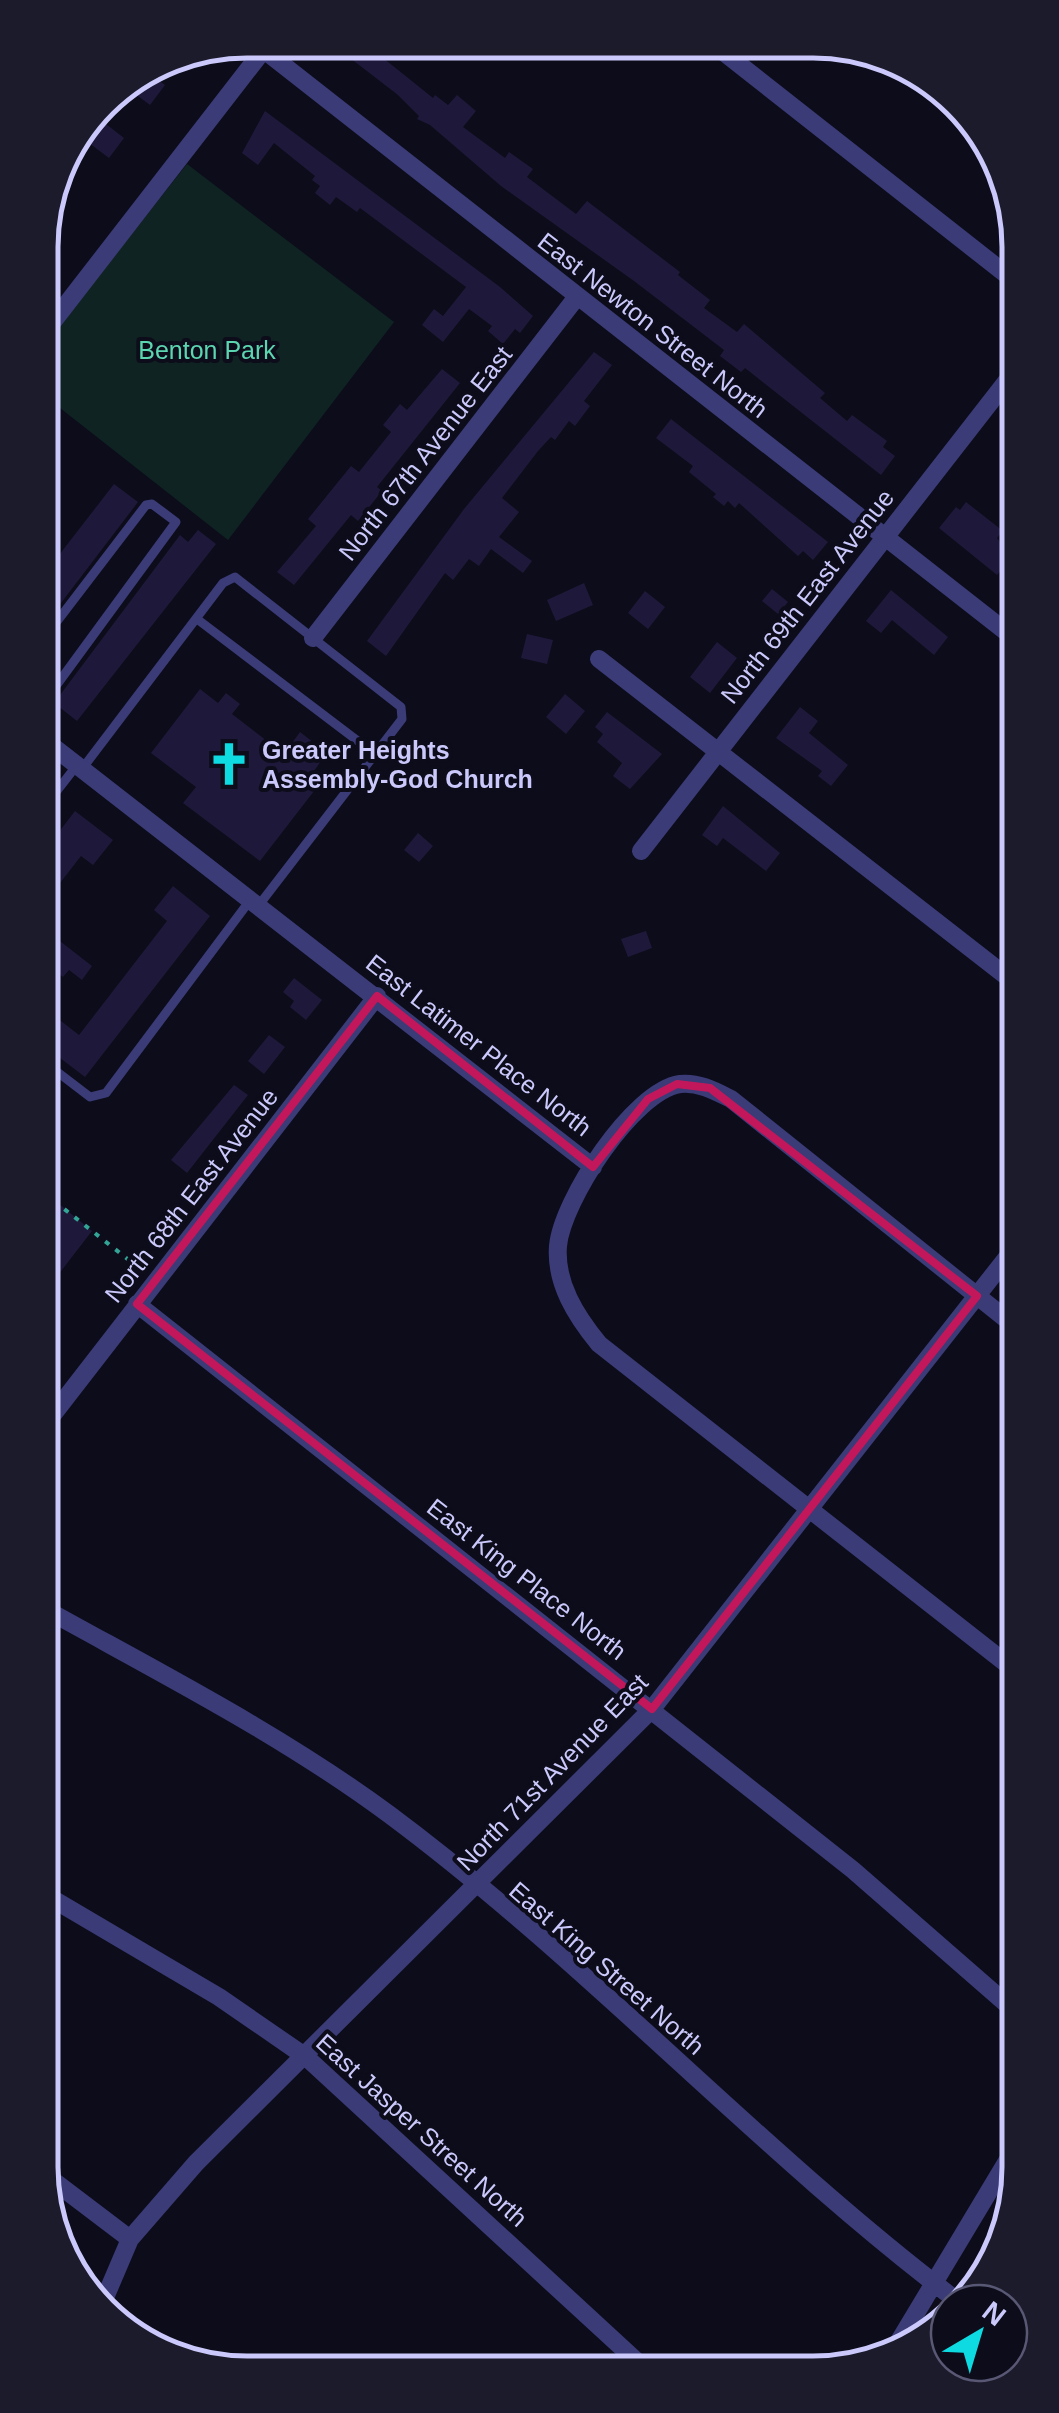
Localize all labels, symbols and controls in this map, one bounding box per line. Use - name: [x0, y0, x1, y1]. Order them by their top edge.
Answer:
- street label: East Newton Street North: [533, 227, 773, 423]
- park label: Benton Park: [138, 336, 276, 364]
- street label: North 67th Avenue East: [333, 340, 517, 565]
- street label: North 69th East Avenue: [715, 484, 899, 708]
- place label: Greater Heights Assembly-God Church: [262, 736, 533, 793]
- church icon: Greater Heights Assembly-God Church: [205, 740, 253, 788]
- street label: East Latimer Place North: [361, 948, 597, 1142]
- street label: North 68th East Avenue: [99, 1083, 283, 1307]
- street label: East King Place North: [422, 1493, 632, 1665]
- street label: North 71st Avenue East: [451, 1668, 653, 1876]
- street label: East King Street North: [504, 1876, 710, 2060]
- street label: East Jasper Street North: [311, 2028, 533, 2232]
- north arrow: [929, 2283, 1029, 2383]
- text: N: [977, 2295, 1012, 2332]

